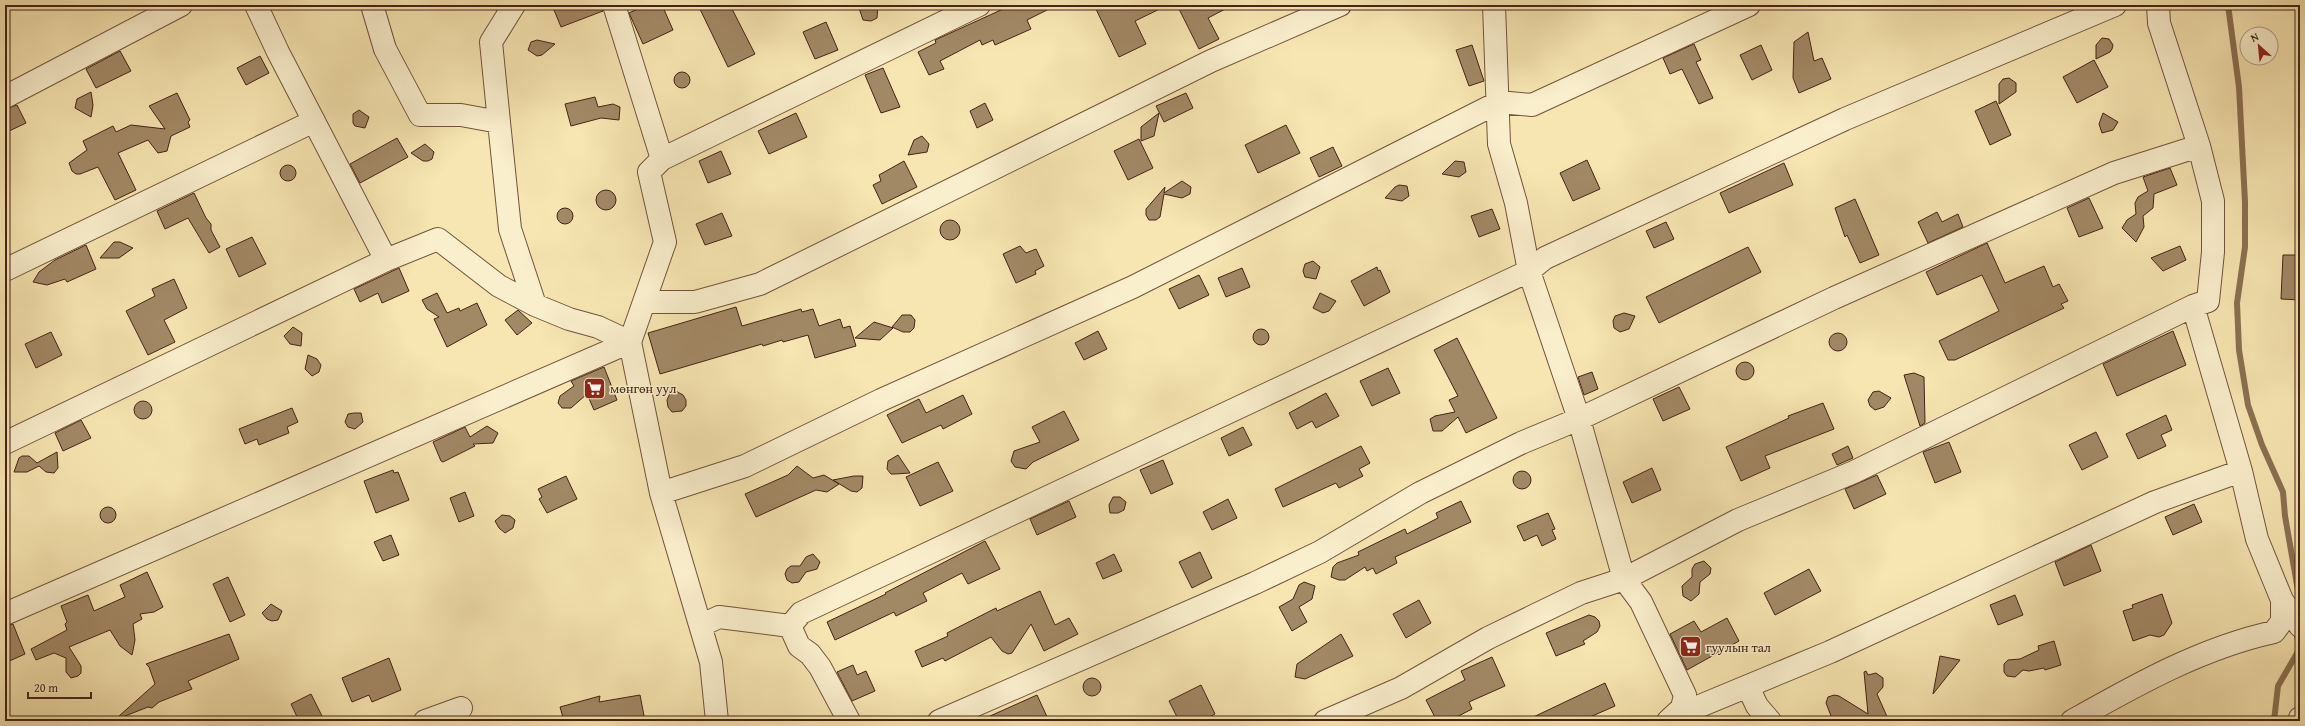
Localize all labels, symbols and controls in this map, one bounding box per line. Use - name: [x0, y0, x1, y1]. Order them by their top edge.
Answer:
- north arrow: [2239, 26, 2279, 66]
- text: N: [2248, 28, 2262, 46]
- supermarket icon: мөнгөн уул: [582, 375, 608, 401]
- place label: мөнгөн уул: [610, 379, 676, 398]
- supermarket icon: гуулын тал: [1677, 634, 1703, 660]
- place label: гуулын тал: [1706, 638, 1771, 657]
- scale bar: [28, 674, 91, 700]
- text: 20 m: [34, 679, 58, 696]

